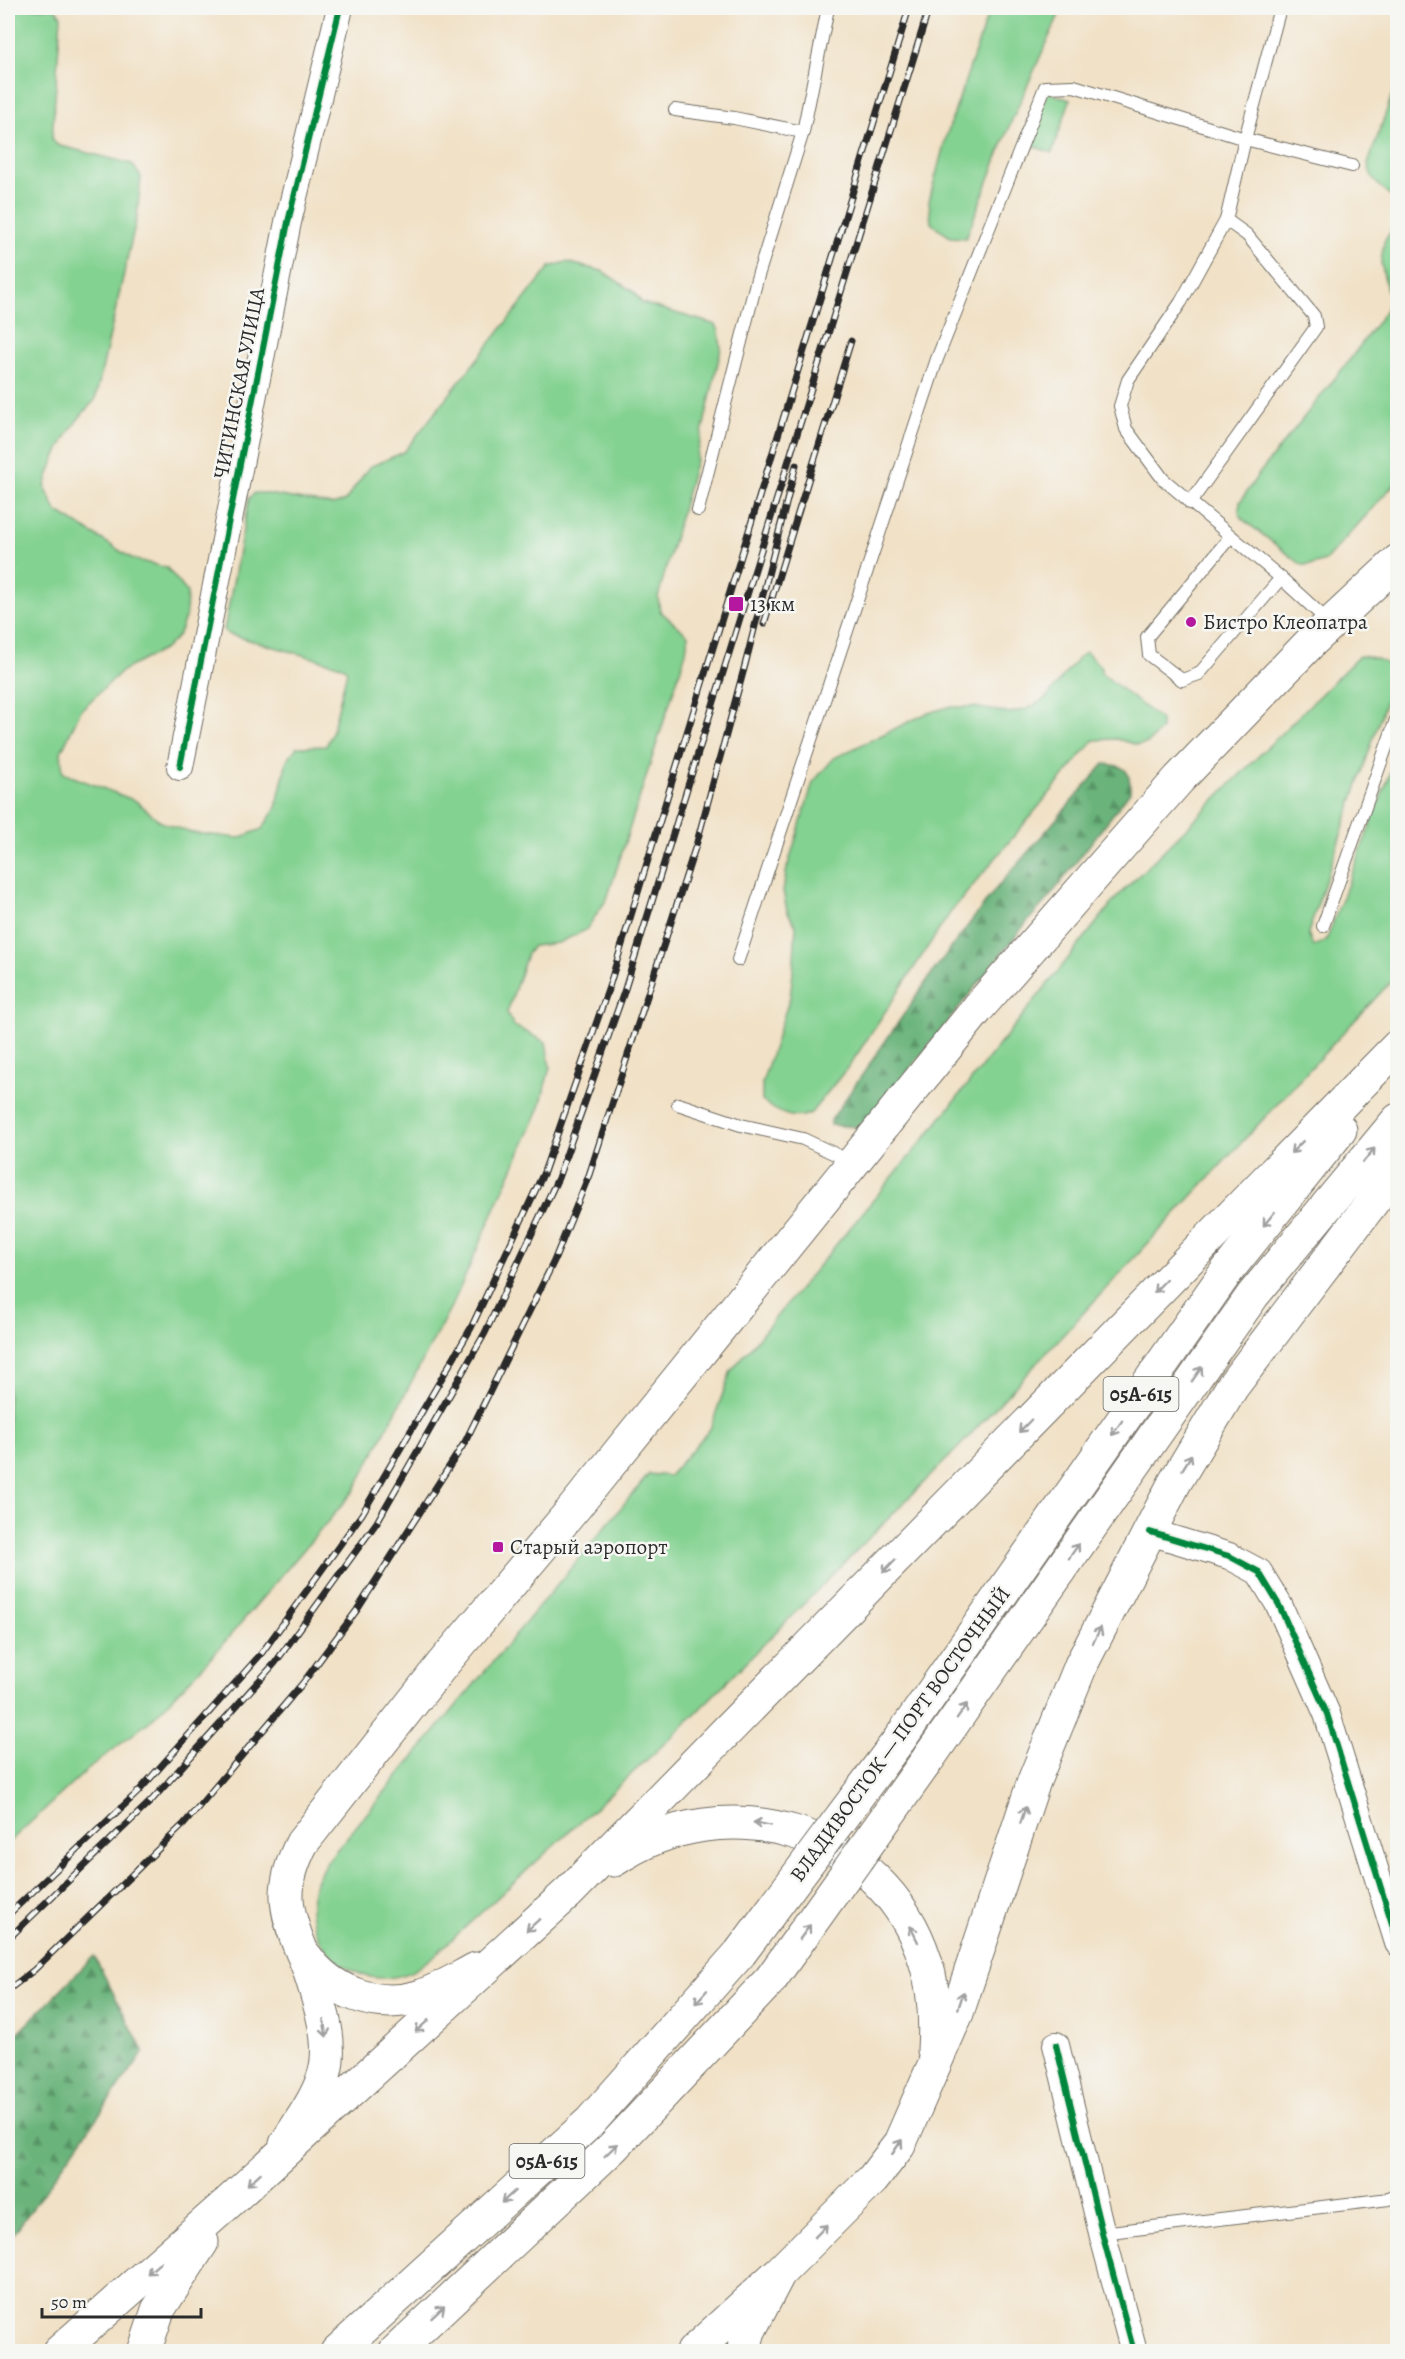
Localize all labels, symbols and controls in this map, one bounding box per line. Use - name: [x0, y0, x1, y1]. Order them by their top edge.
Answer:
- street label: ЧИТИНСКАЯ УЛИЦА: [207, 284, 271, 481]
- place label: 13 км: [750, 590, 795, 618]
- marker: 13 км: [727, 595, 745, 613]
- place label: Бистро Клеопатра: [1203, 608, 1368, 636]
- marker: Бистро Клеопатра: [1184, 615, 1198, 629]
- one-way arrow: [1290, 1139, 1305, 1154]
- one-way arrow: [1362, 1148, 1376, 1163]
- one-way arrow: [1262, 1211, 1275, 1227]
- one-way arrow: [1153, 1278, 1168, 1293]
- one-way arrow: [1191, 1367, 1203, 1383]
- road number: 05А-615: [1104, 1377, 1178, 1411]
- one-way arrow: [1017, 1418, 1032, 1433]
- one-way arrow: [1111, 1419, 1123, 1435]
- one-way arrow: [1182, 1454, 1194, 1471]
- place label: Старый аэропорт: [510, 1533, 668, 1561]
- marker: Старый аэропорт: [491, 1540, 505, 1554]
- one-way arrow: [1068, 1544, 1080, 1560]
- one-way arrow: [881, 1558, 896, 1573]
- street label: ВЛАДИВОСТОК — ПОРТ ВОСТОЧНЫЙ: [783, 1581, 1017, 1887]
- one-way arrow: [1092, 1626, 1103, 1644]
- one-way arrow: [956, 1703, 968, 1720]
- one-way arrow: [1018, 1806, 1029, 1825]
- one-way arrow: [753, 1819, 772, 1830]
- one-way arrow: [525, 1918, 540, 1932]
- one-way arrow: [799, 1924, 811, 1940]
- one-way arrow: [907, 1926, 919, 1944]
- one-way arrow: [694, 1989, 708, 2004]
- one-way arrow: [956, 1991, 967, 2010]
- one-way arrow: [320, 2018, 331, 2037]
- one-way arrow: [415, 2019, 430, 2033]
- one-way arrow: [890, 2139, 903, 2156]
- one-way arrow: [603, 2142, 618, 2157]
- road number: 05А-615: [510, 2144, 584, 2178]
- one-way arrow: [247, 2172, 262, 2186]
- one-way arrow: [501, 2190, 516, 2204]
- one-way arrow: [814, 2223, 829, 2238]
- one-way arrow: [147, 2261, 162, 2275]
- scale bar: [42, 2281, 201, 2319]
- text: 50 m: [51, 2290, 87, 2314]
- one-way arrow: [430, 2304, 445, 2319]

